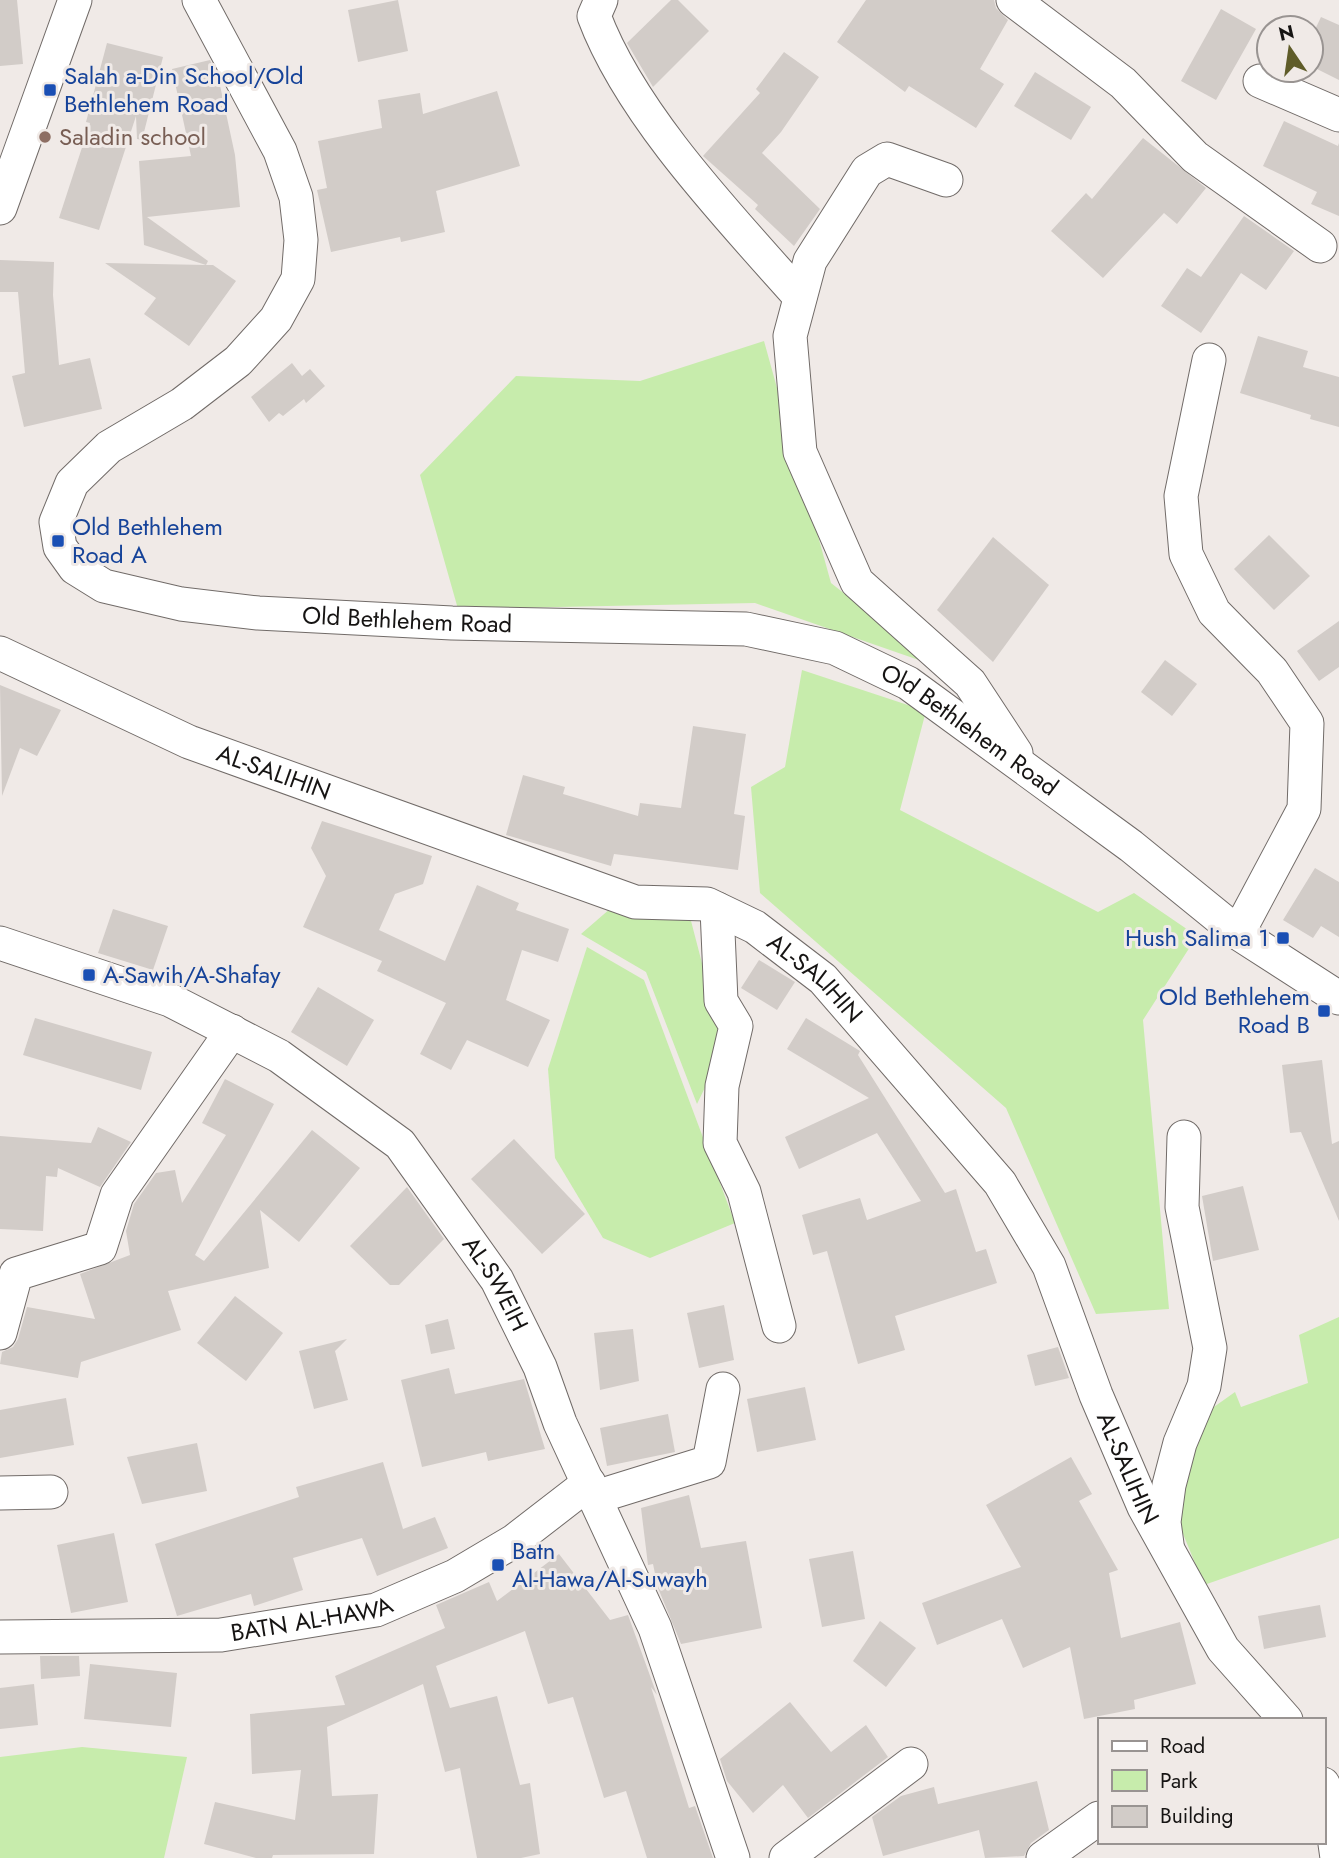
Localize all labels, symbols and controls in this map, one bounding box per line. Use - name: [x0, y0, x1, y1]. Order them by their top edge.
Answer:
- north arrow: [1255, 14, 1325, 84]
- text: N: [1276, 18, 1297, 48]
- place label: Salah a-Din School/Old Bethlehem Road: [64, 58, 304, 121]
- marker: Salah a-Din School/Old Bethlehem Road: [42, 82, 58, 98]
- place label: Saladin school: [59, 119, 206, 154]
- marker: Saladin school: [37, 129, 53, 145]
- place label: Old Bethlehem Road A: [72, 509, 223, 572]
- marker: Old Bethlehem Road A: [50, 533, 66, 549]
- street label: Old Bethlehem Road: [301, 597, 512, 641]
- street label: Old Bethlehem Road: [875, 655, 1066, 804]
- street label: AL-SALIHIN: [212, 735, 336, 809]
- place label: Hush Salima 1: [1125, 920, 1269, 955]
- street label: AL-SALIHIN: [760, 925, 871, 1030]
- marker: Hush Salima 1: [1275, 930, 1291, 946]
- place label: A-Sawih/A-Shafay: [103, 957, 281, 992]
- marker: A-Sawih/A-Shafay: [81, 967, 97, 983]
- place label: Old Bethlehem Road B: [1159, 979, 1310, 1042]
- marker: Old Bethlehem Road B: [1316, 1003, 1332, 1019]
- street label: AL-SWEIH: [454, 1229, 537, 1337]
- street label: AL-SALIHIN: [1088, 1406, 1168, 1530]
- place label: Batn Al-Hawa/Al-Suwayh: [512, 1533, 708, 1596]
- marker: Batn Al-Hawa/Al-Suwayh: [490, 1557, 506, 1573]
- street label: BATN AL-HAWA: [228, 1587, 398, 1650]
- legend: [1098, 1718, 1325, 1844]
- text: Road: [1160, 1731, 1205, 1761]
- text: Park: [1160, 1766, 1198, 1796]
- text: Building: [1160, 1801, 1233, 1831]

